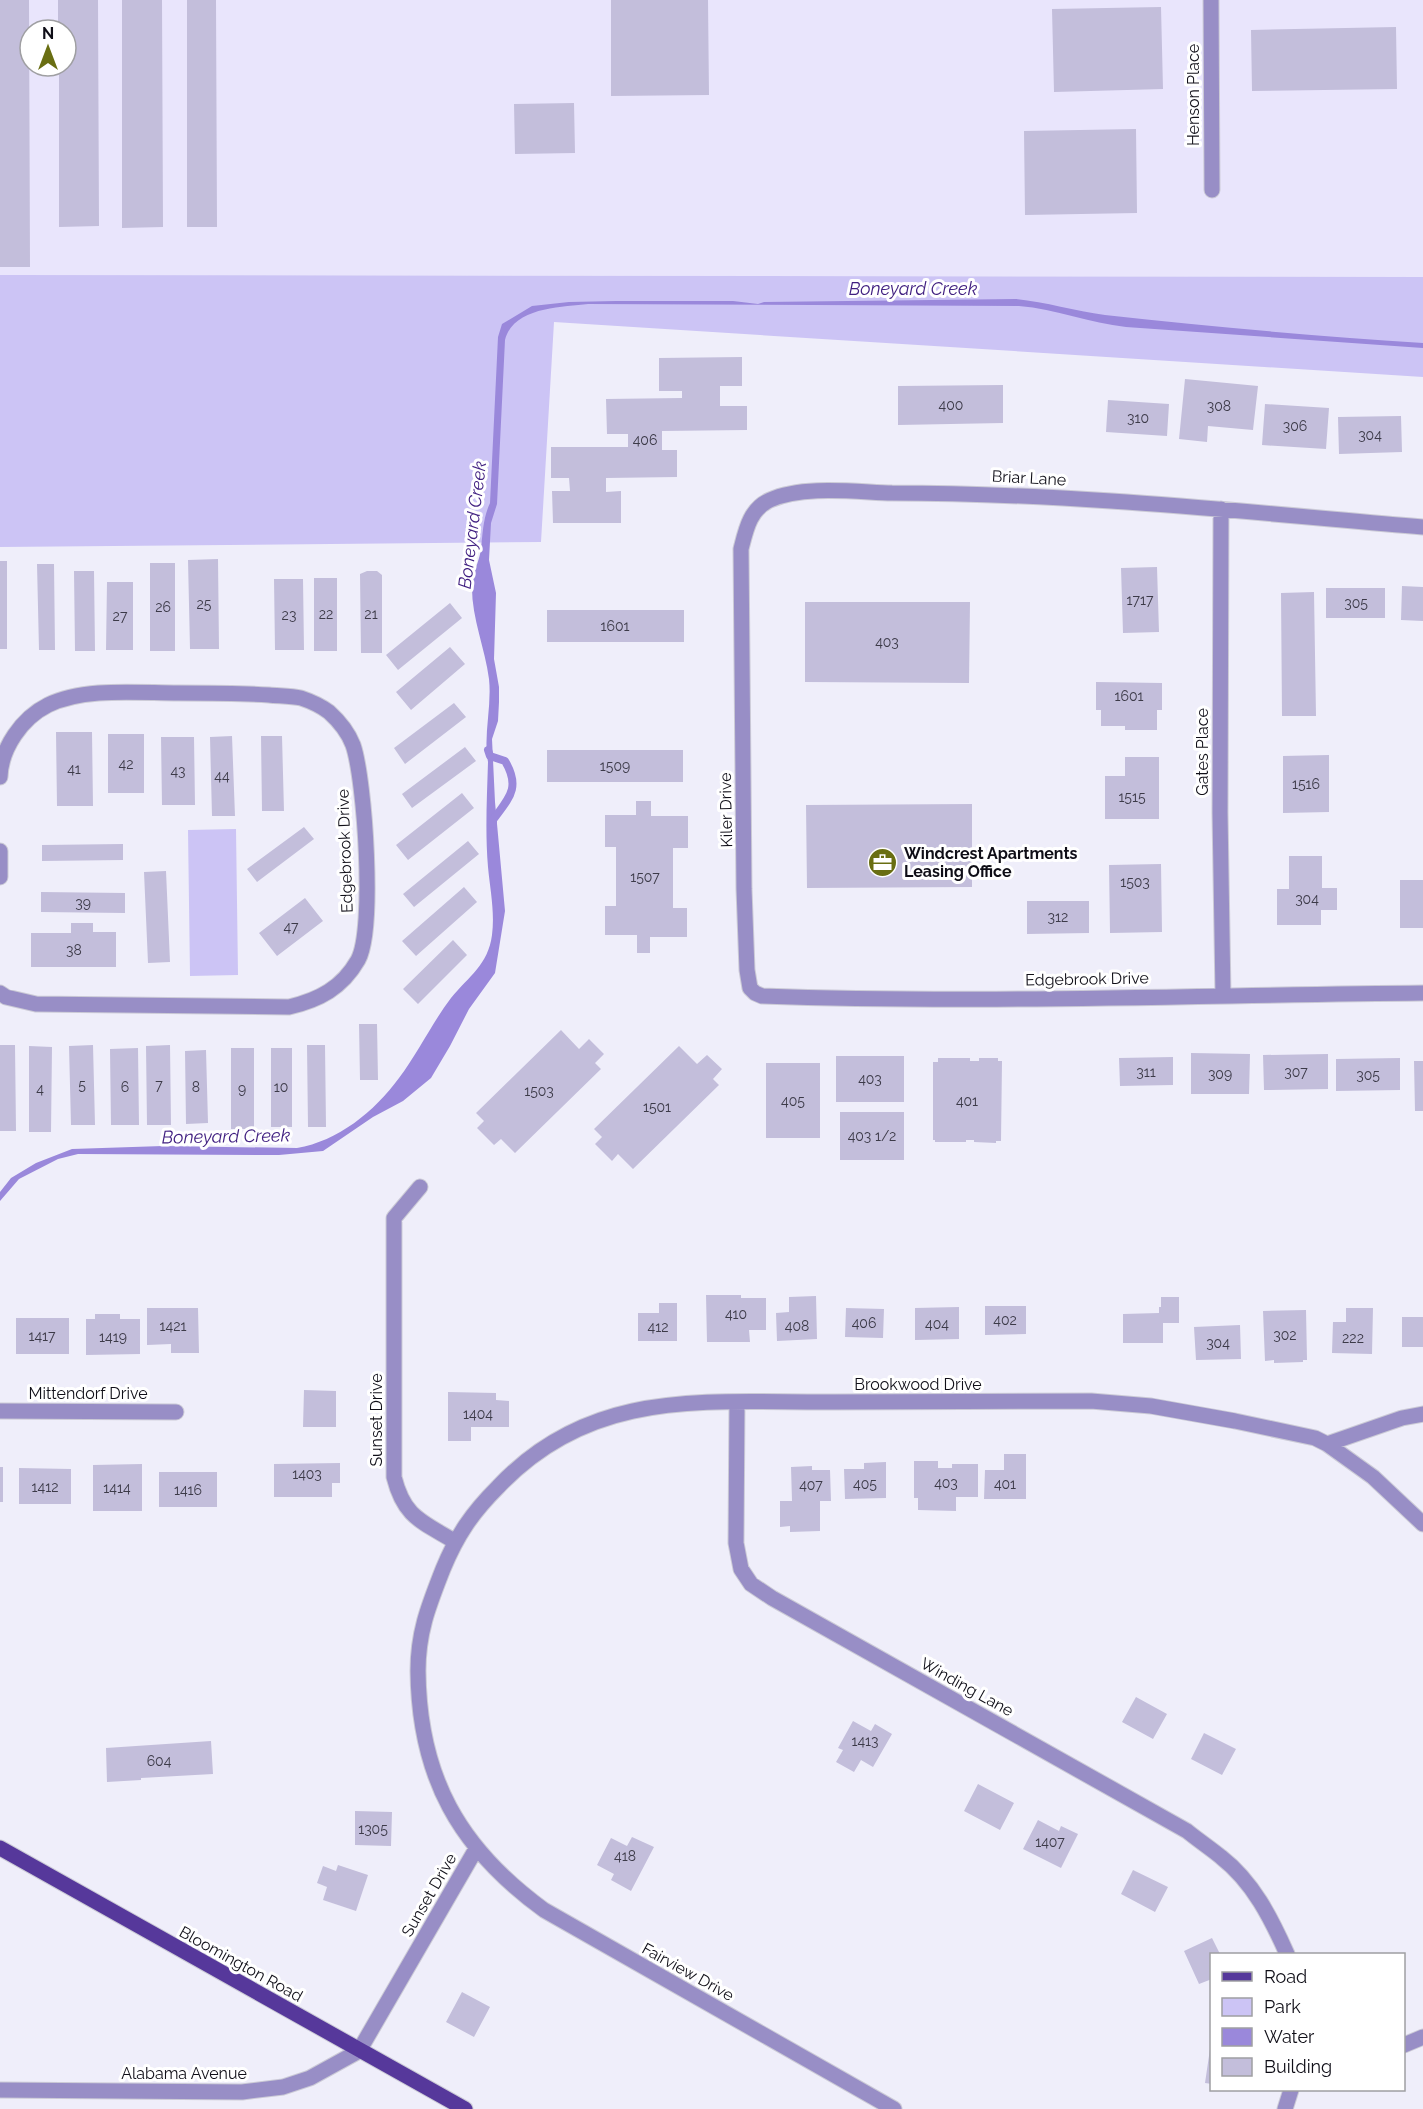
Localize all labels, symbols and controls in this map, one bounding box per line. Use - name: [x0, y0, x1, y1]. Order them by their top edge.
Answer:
- north arrow: [18, 18, 78, 78]
- text: N: [42, 24, 54, 43]
- street label: Henson Place: [1184, 44, 1203, 146]
- water label: Boneyard Creek: [849, 278, 978, 299]
- house number: 400: [939, 397, 963, 413]
- house number: 308: [1207, 398, 1231, 414]
- house number: 310: [1127, 410, 1149, 426]
- house number: 306: [1283, 418, 1307, 434]
- house number: 304: [1358, 427, 1382, 443]
- house number: 406: [633, 432, 657, 448]
- water label: Boneyard Creek: [454, 460, 490, 590]
- street label: Briar Lane: [991, 467, 1067, 489]
- house number: 1717: [1127, 592, 1154, 608]
- house number: 305: [1344, 595, 1368, 611]
- house number: 25: [197, 596, 212, 612]
- house number: 26: [155, 599, 171, 615]
- house number: 22: [319, 606, 333, 622]
- house number: 21: [364, 606, 378, 622]
- house number: 23: [282, 607, 296, 623]
- house number: 27: [113, 608, 128, 624]
- house number: 1601: [601, 618, 630, 634]
- house number: 403: [875, 634, 899, 650]
- house number: 1601: [1115, 688, 1144, 704]
- street label: Gates Place: [1193, 708, 1212, 796]
- house number: 42: [119, 756, 133, 772]
- house number: 1509: [600, 758, 630, 774]
- house number: 41: [67, 761, 81, 777]
- house number: 43: [170, 763, 186, 779]
- house number: 44: [214, 768, 230, 784]
- street label: Kiler Drive: [716, 772, 736, 848]
- house number: 1516: [1292, 776, 1320, 792]
- street label: Edgebrook Drive: [333, 789, 357, 913]
- house number: 1515: [1118, 789, 1146, 805]
- place label: Windcrest Apartments Leasing Office: [904, 844, 1078, 881]
- office icon: Windcrest Apartments Leasing Office: [867, 846, 899, 878]
- house number: 1507: [630, 869, 660, 885]
- house number: 1503: [1120, 874, 1150, 890]
- house number: 304: [1295, 891, 1319, 907]
- house number: 39: [75, 895, 91, 911]
- house number: 312: [1048, 909, 1068, 925]
- house number: 47: [283, 919, 299, 935]
- house number: 38: [66, 942, 82, 958]
- street label: Edgebrook Drive: [1025, 968, 1149, 990]
- house number: 311: [1136, 1064, 1156, 1080]
- house number: 307: [1284, 1064, 1308, 1080]
- house number: 309: [1208, 1066, 1232, 1082]
- house number: 305: [1356, 1067, 1380, 1083]
- house number: 403: [858, 1071, 882, 1087]
- house number: 5: [78, 1077, 86, 1093]
- house number: 7: [155, 1077, 163, 1093]
- house number: 6: [121, 1079, 129, 1095]
- house number: 8: [192, 1079, 200, 1095]
- house number: 10: [274, 1079, 288, 1095]
- house number: 4: [36, 1081, 44, 1097]
- house number: 9: [238, 1081, 246, 1097]
- house number: 1503: [524, 1083, 554, 1099]
- house number: 405: [781, 1093, 805, 1109]
- house number: 401: [956, 1093, 978, 1109]
- house number: 1501: [643, 1099, 671, 1115]
- water label: Boneyard Creek: [162, 1124, 291, 1148]
- house number: 403 1/2: [848, 1128, 896, 1144]
- house number: 410: [725, 1306, 747, 1322]
- house number: 402: [993, 1312, 1017, 1328]
- house number: 406: [852, 1315, 876, 1331]
- house number: 404: [925, 1316, 949, 1332]
- house number: 1421: [160, 1318, 186, 1334]
- house number: 408: [785, 1318, 809, 1334]
- house number: 412: [648, 1319, 668, 1335]
- house number: 302: [1273, 1327, 1297, 1343]
- house number: 1417: [28, 1328, 56, 1344]
- house number: 1419: [99, 1329, 127, 1345]
- house number: 222: [1342, 1330, 1364, 1346]
- house number: 304: [1206, 1335, 1230, 1351]
- street label: Sunset Drive: [367, 1373, 386, 1467]
- street label: Brookwood Drive: [854, 1375, 982, 1394]
- street label: Mittendorf Drive: [28, 1384, 148, 1403]
- house number: 1404: [463, 1406, 493, 1422]
- house number: 1403: [292, 1466, 322, 1482]
- house number: 403: [934, 1475, 958, 1491]
- house number: 405: [853, 1476, 877, 1492]
- house number: 401: [994, 1476, 1016, 1492]
- house number: 407: [799, 1477, 823, 1493]
- house number: 1412: [32, 1479, 58, 1495]
- house number: 1414: [103, 1480, 131, 1496]
- house number: 1416: [174, 1482, 202, 1498]
- street label: Winding Lane: [917, 1654, 1017, 1720]
- house number: 1413: [851, 1733, 879, 1749]
- house number: 604: [147, 1753, 172, 1769]
- house number: 1305: [358, 1821, 388, 1837]
- house number: 1407: [1035, 1834, 1065, 1850]
- house number: 418: [614, 1848, 636, 1864]
- street label: Sunset Drive: [397, 1850, 461, 1940]
- street label: Bloomington Road: [176, 1922, 306, 2006]
- street label: Fairview Drive: [639, 1939, 737, 2005]
- legend: [1210, 1953, 1405, 2091]
- text: Road: [1264, 1966, 1307, 1987]
- text: Park: [1264, 1996, 1301, 2017]
- text: Water: [1264, 2026, 1315, 2047]
- text: Building: [1264, 2056, 1332, 2077]
- street label: Alabama Avenue: [121, 2064, 247, 2083]

